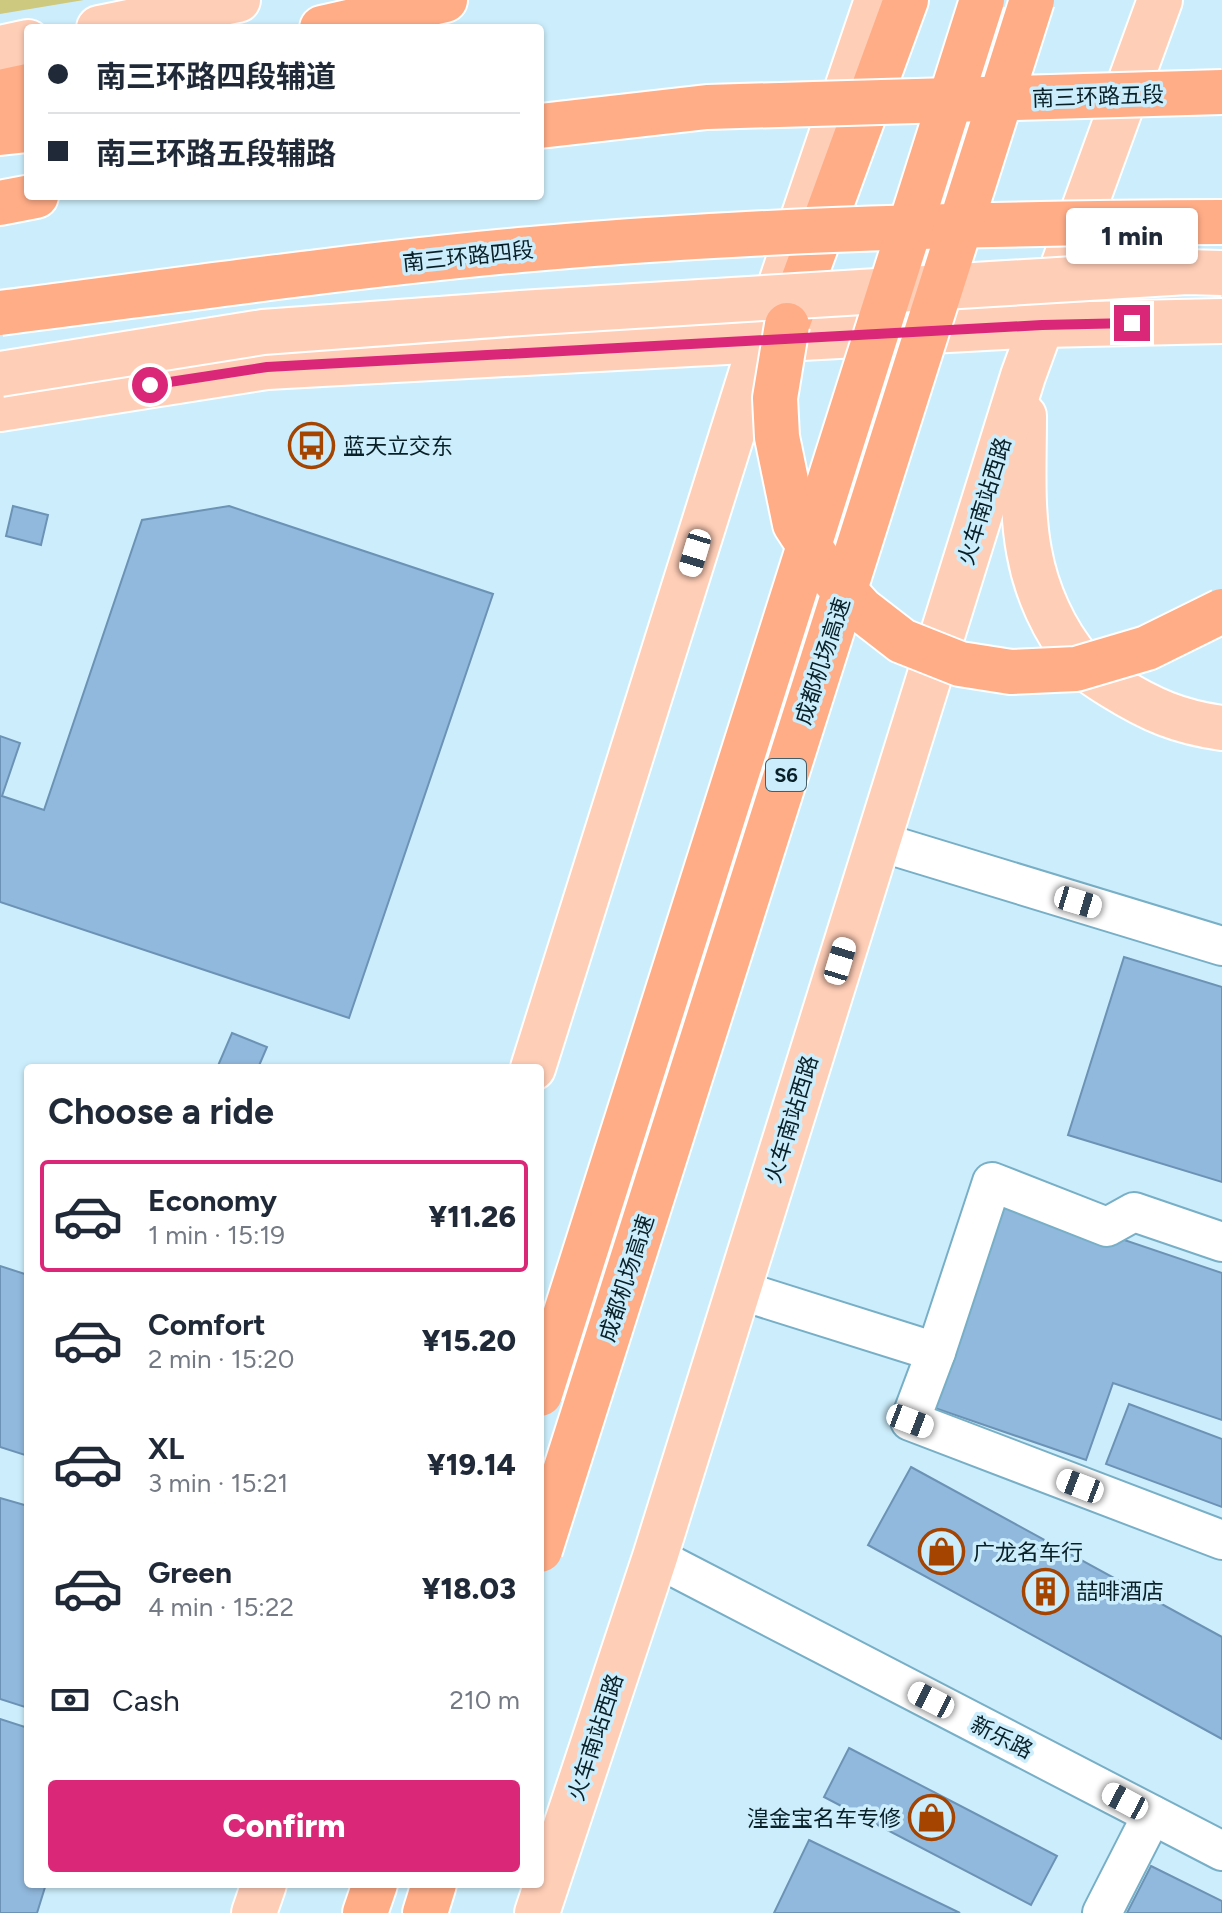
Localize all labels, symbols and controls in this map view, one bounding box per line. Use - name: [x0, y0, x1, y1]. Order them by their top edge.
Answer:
- text: 南三环路四段辅道: [96, 58, 336, 95]
- street label: 南三环路五段: [1032, 81, 1164, 112]
- text: 南三环路五段辅路: [96, 135, 336, 172]
- callout: 1 min: [1066, 207, 1198, 263]
- text: 1 min: [1101, 220, 1163, 252]
- street label: 南三环路四段: [401, 236, 535, 277]
- route end: [1114, 305, 1150, 341]
- route start: [132, 367, 168, 403]
- bus stop icon: 蓝天立交东: [288, 422, 336, 470]
- place label: 蓝天立交东: [343, 433, 453, 460]
- street label: 火车南站西路: [952, 434, 1017, 568]
- car: [677, 527, 713, 579]
- street label: 成都机场高速: [789, 594, 856, 728]
- road number: S6: [766, 759, 806, 791]
- car: [1052, 884, 1104, 920]
- car: [822, 935, 858, 987]
- street label: 火车南站西路: [759, 1052, 824, 1186]
- text: Choose a ride: [48, 1090, 274, 1133]
- icon: car: [52, 1180, 124, 1252]
- text: Economy: [148, 1182, 277, 1219]
- text: ¥11.26: [429, 1198, 516, 1235]
- street label: 成都机场高速: [593, 1211, 660, 1345]
- text: 1 min · 15:19: [148, 1219, 285, 1251]
- icon: car: [52, 1304, 124, 1376]
- text: Comfort: [148, 1306, 266, 1343]
- text: ¥15.20: [422, 1322, 516, 1359]
- text: 2 min · 15:20: [148, 1343, 295, 1375]
- car: [883, 1401, 937, 1441]
- icon: car: [52, 1428, 124, 1500]
- text: XL: [148, 1430, 184, 1467]
- text: ¥19.14: [427, 1446, 516, 1483]
- car: [1053, 1466, 1107, 1506]
- text: 3 min · 15:21: [148, 1467, 288, 1499]
- shop icon: 广龙名车行: [918, 1528, 966, 1576]
- place label: 广龙名车行: [973, 1539, 1083, 1566]
- icon: car: [52, 1552, 124, 1624]
- text: Green: [148, 1554, 232, 1591]
- building icon: 喆啡酒店: [1021, 1567, 1069, 1615]
- text: ¥18.03: [422, 1570, 516, 1607]
- place label: 喆啡酒店: [1076, 1578, 1164, 1605]
- text: 4 min · 15:22: [148, 1591, 294, 1623]
- street label: 火车南站西路: [562, 1670, 629, 1804]
- icon: cash: [48, 1678, 92, 1722]
- car: [904, 1678, 958, 1722]
- text: Cash: [112, 1682, 180, 1719]
- text: 210 m: [450, 1684, 520, 1716]
- street label: 新乐路: [966, 1710, 1037, 1764]
- car: [1098, 1779, 1152, 1823]
- button: Confirm: [48, 1780, 520, 1872]
- shop icon: 湟金宝名车专修: [908, 1794, 956, 1842]
- place label: 湟金宝名车专修: [747, 1805, 901, 1832]

